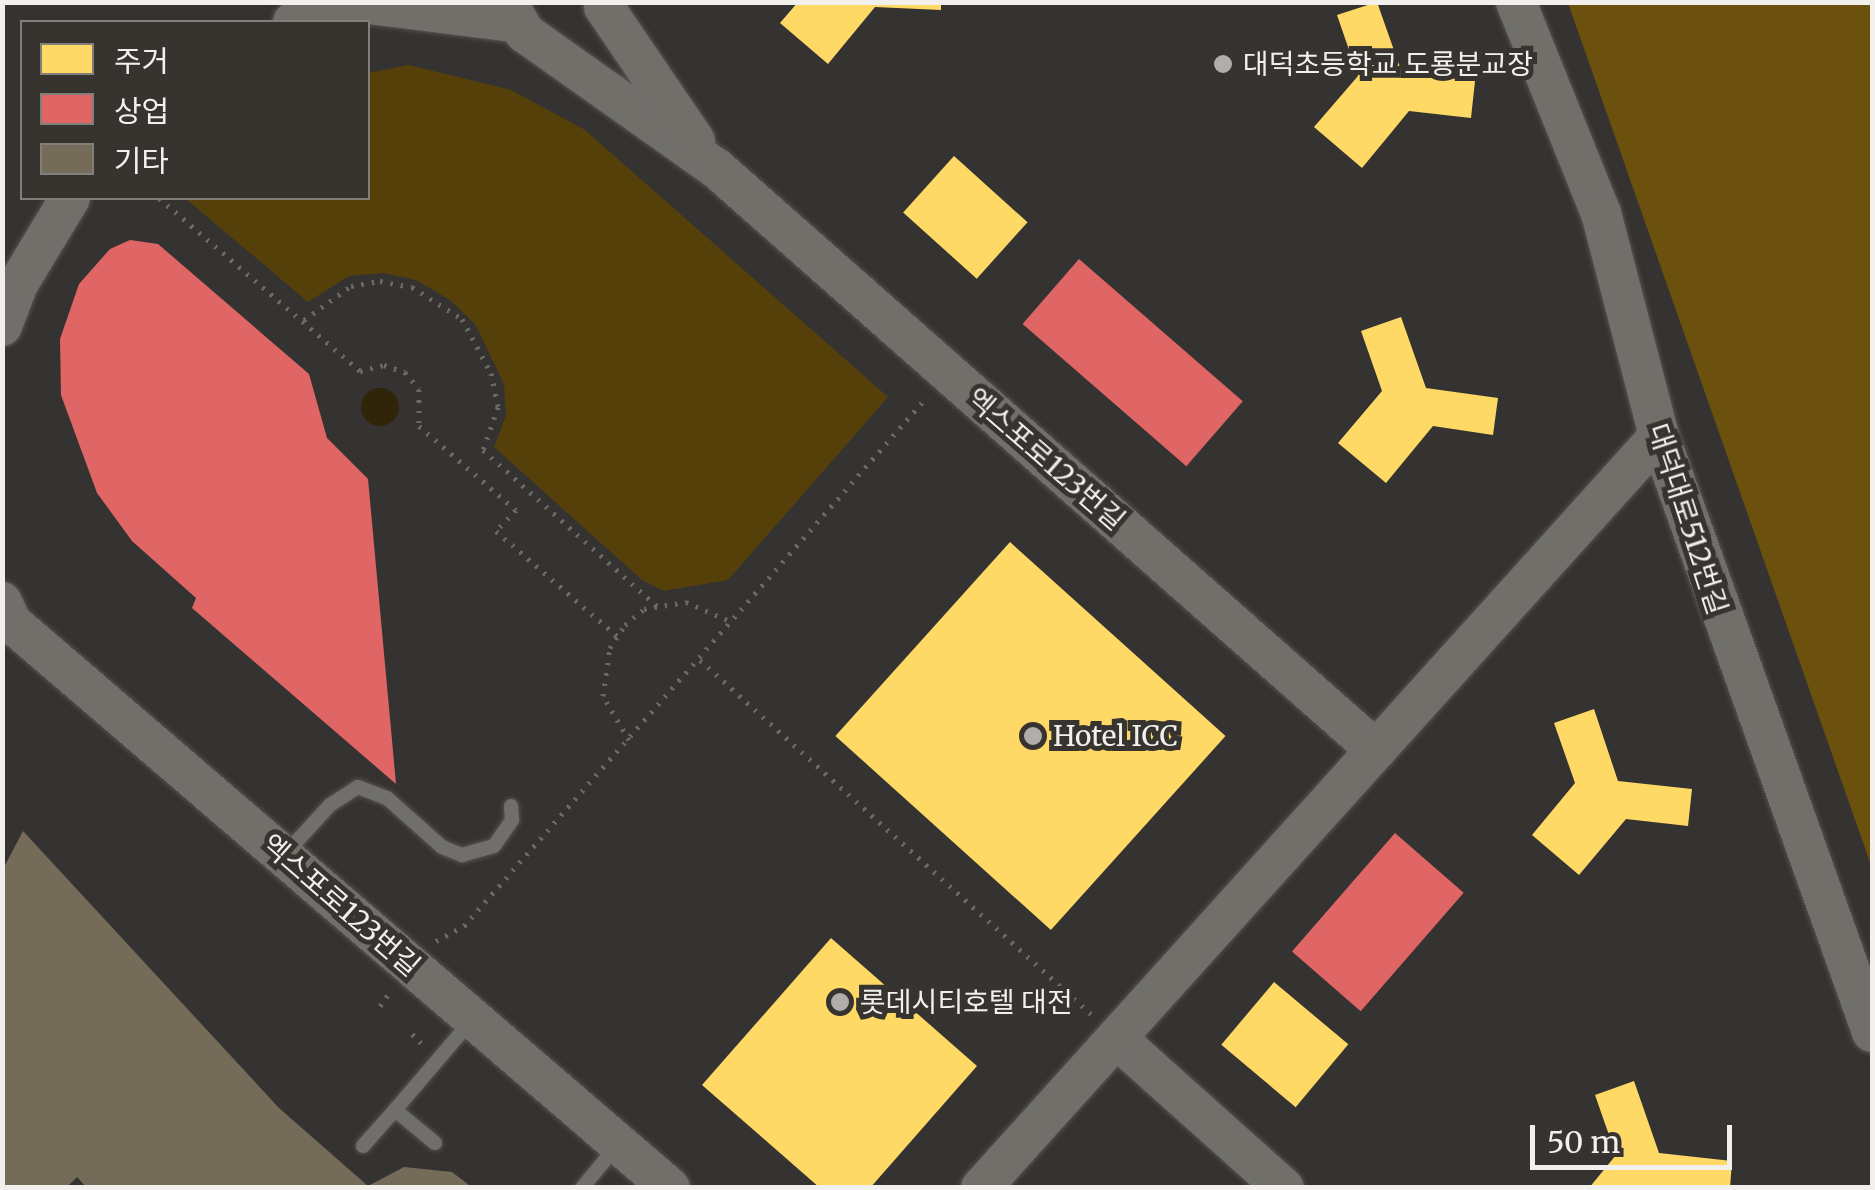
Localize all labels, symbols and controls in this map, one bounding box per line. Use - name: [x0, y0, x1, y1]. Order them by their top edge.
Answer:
- legend: [20, 20, 370, 200]
- text: 주거: [114, 42, 169, 80]
- place label: 대덕초등학교 도룡분교장: [1243, 47, 1533, 81]
- marker: 대덕초등학교 도룡분교장: [1212, 53, 1234, 75]
- text: 상업: [114, 92, 169, 130]
- text: 기타: [114, 142, 169, 180]
- street label: 엑스포로123번길: [960, 381, 1132, 537]
- street label: 대덕대로512번길: [1641, 419, 1735, 619]
- place label: Hotel ICC: [1053, 719, 1178, 753]
- marker: Hotel ICC: [1022, 725, 1044, 747]
- street label: 엑스포로123번길: [255, 827, 427, 983]
- place label: 롯데시티호텔 대전: [860, 985, 1073, 1019]
- marker: 롯데시티호텔 대전: [829, 991, 851, 1013]
- scale bar: [1535, 1105, 1738, 1167]
- text: 50 m: [1547, 1123, 1620, 1161]

